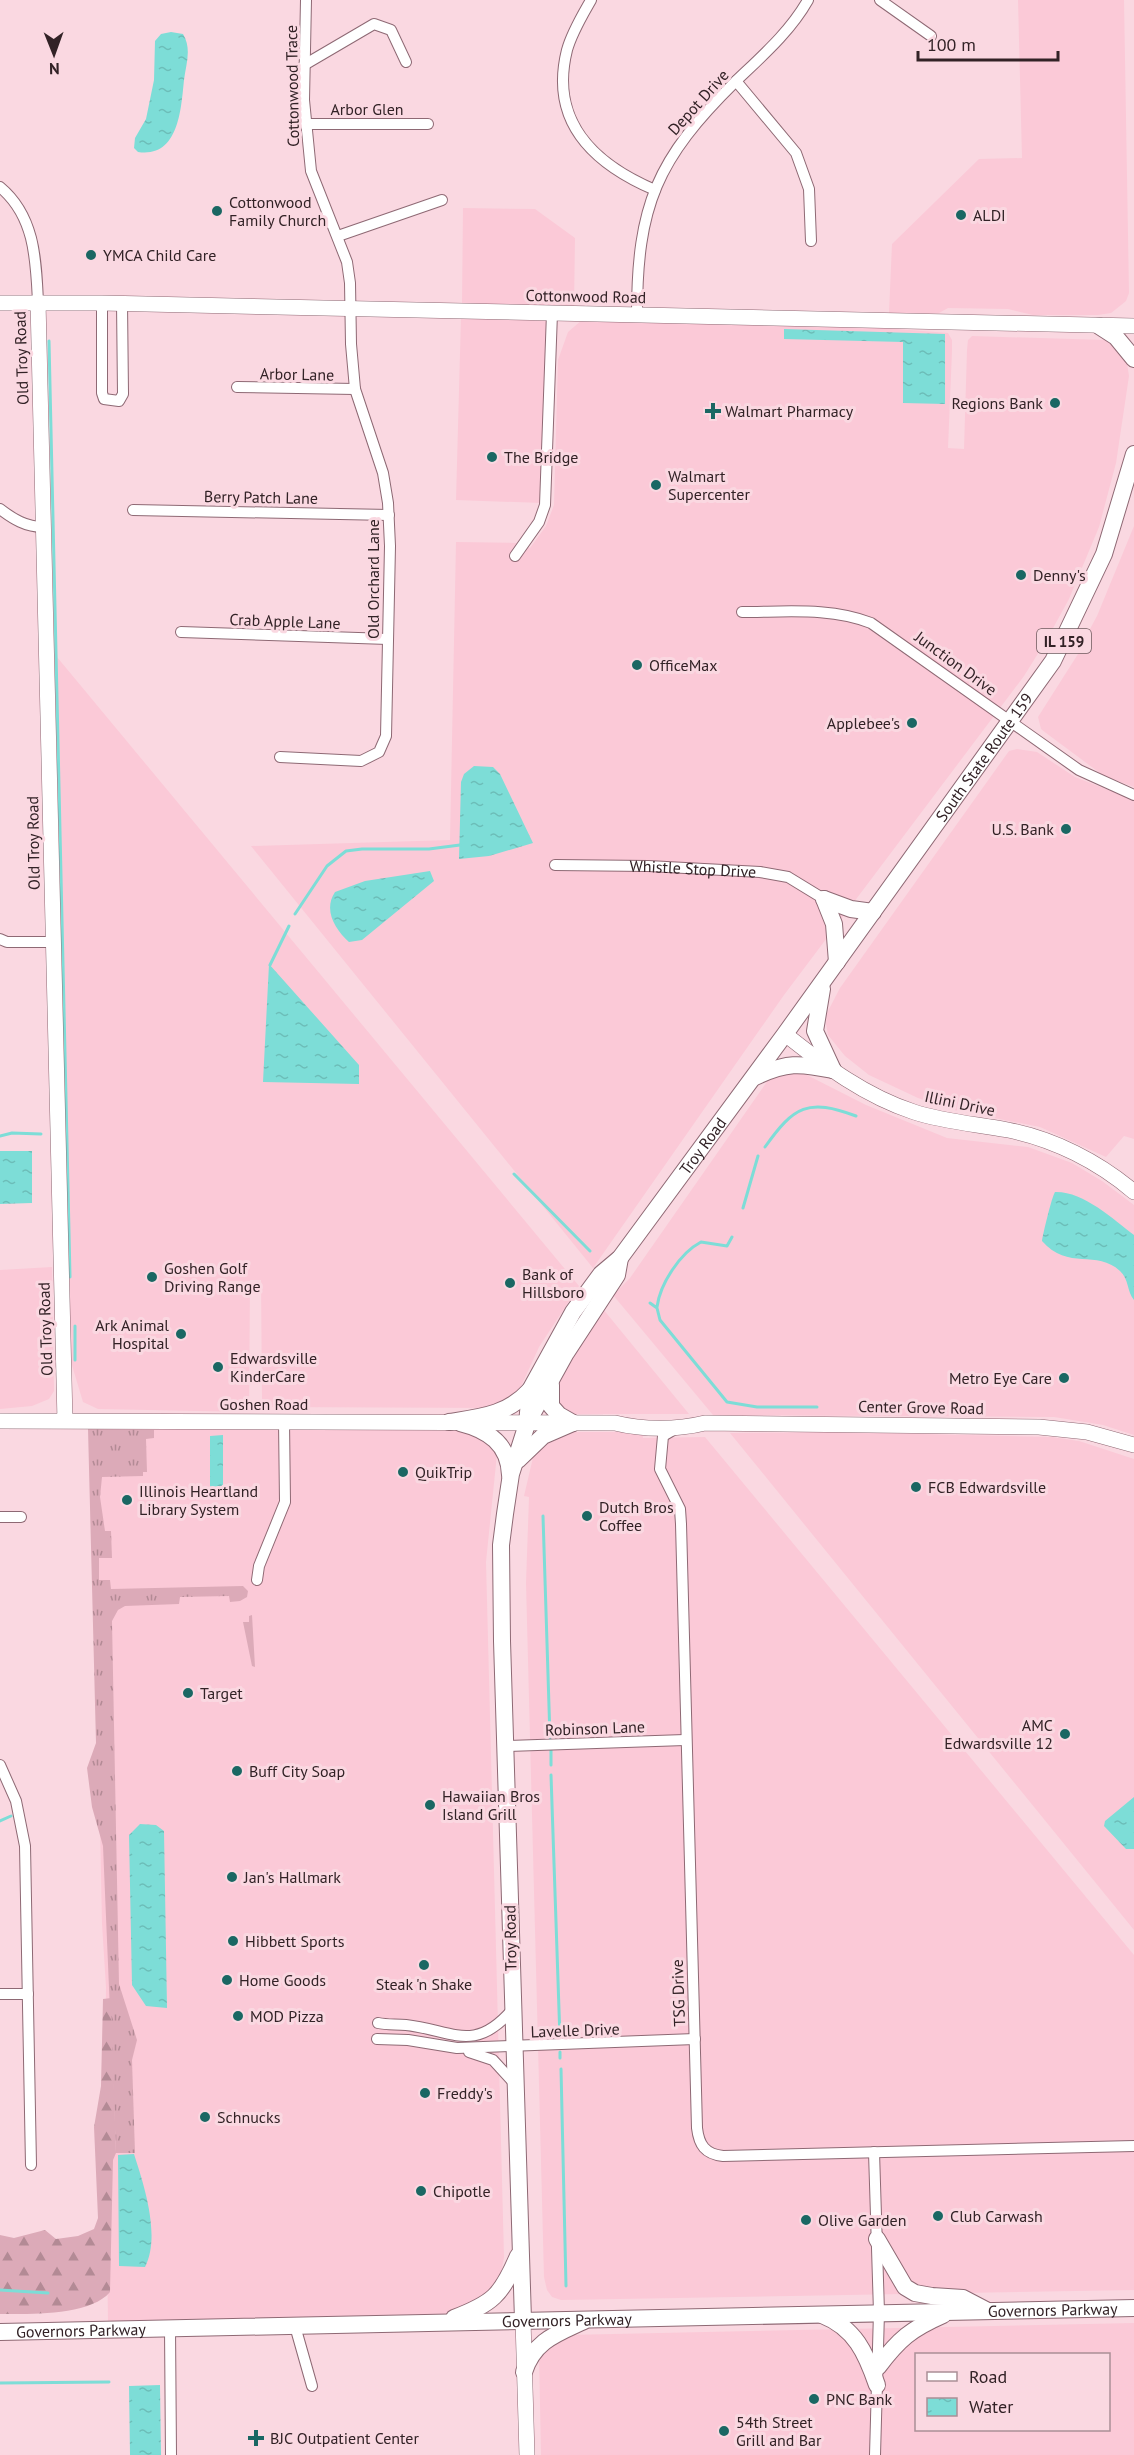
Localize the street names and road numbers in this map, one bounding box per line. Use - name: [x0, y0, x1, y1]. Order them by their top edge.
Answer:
- street label: Cottonwood Trace: [281, 25, 303, 147]
- street label: Depot Drive: [663, 65, 733, 139]
- street label: Arbor Glen: [330, 99, 404, 119]
- street label: Cottonwood Road: [526, 285, 646, 307]
- street label: Old Troy Road: [9, 311, 33, 405]
- street label: Arbor Lane: [260, 363, 334, 385]
- street label: Berry Patch Lane: [204, 486, 318, 508]
- street label: Old Orchard Lane: [363, 519, 383, 639]
- street label: Crab Apple Lane: [229, 609, 341, 633]
- street label: Junction Drive: [910, 626, 1001, 699]
- road number: IL 159: [1037, 629, 1091, 653]
- street label: South State Route 159: [931, 689, 1037, 825]
- street label: Old Troy Road: [22, 796, 44, 890]
- street label: Whistle Stop Drive: [629, 856, 757, 882]
- street label: Illini Drive: [923, 1086, 997, 1120]
- street label: Troy Road: [675, 1113, 730, 1178]
- street label: Old Troy Road: [33, 1282, 57, 1376]
- street label: Goshen Road: [220, 1394, 308, 1414]
- street label: Center Grove Road: [858, 1396, 984, 1418]
- street label: Robinson Lane: [545, 1716, 645, 1740]
- street label: Troy Road: [499, 1905, 521, 1971]
- street label: TSG Drive: [667, 1959, 689, 2027]
- street label: Lavelle Drive: [530, 2018, 620, 2042]
- street label: Governors Parkway: [988, 2298, 1118, 2321]
- street label: Governors Parkway: [502, 2309, 632, 2331]
- street label: Governors Parkway: [16, 2319, 147, 2342]

